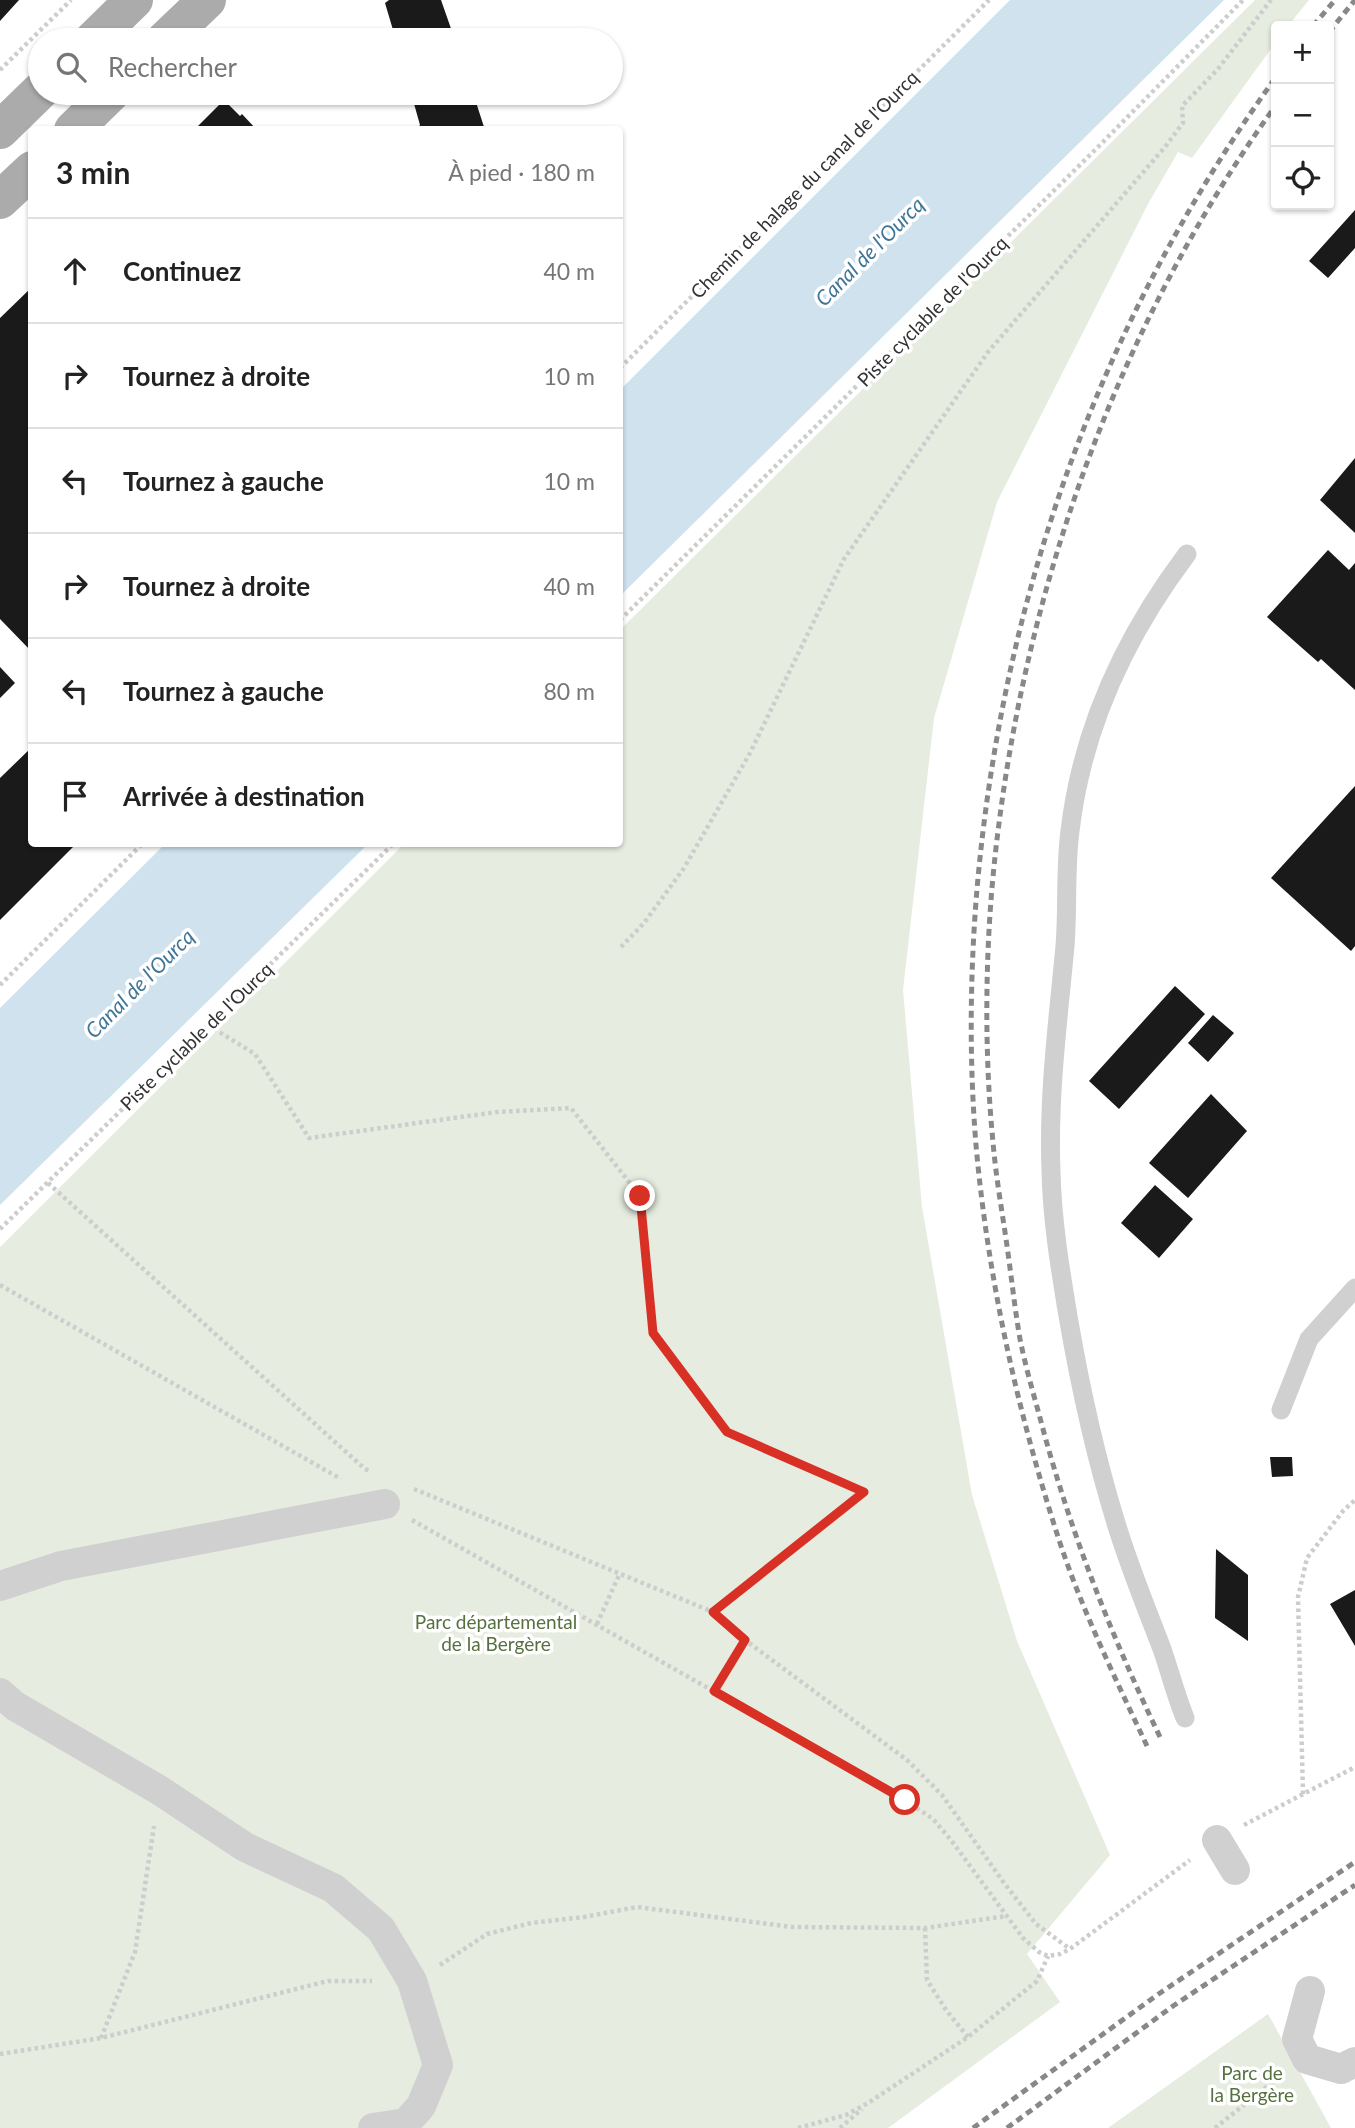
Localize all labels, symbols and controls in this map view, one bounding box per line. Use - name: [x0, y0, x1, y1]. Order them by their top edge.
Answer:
- map controls: [1271, 21, 1334, 210]
- button: +: [1271, 21, 1334, 84]
- search box: [28, 28, 623, 105]
- icon: search: [52, 48, 90, 86]
- text: Rechercher: [108, 51, 237, 83]
- street label: Chemin de halage du canal de l'Ourcq: [685, 65, 923, 303]
- button: −: [1271, 84, 1334, 147]
- button: locate: [1271, 147, 1334, 210]
- text: 3 min: [56, 154, 130, 190]
- text: À pied · 180 m: [448, 158, 595, 186]
- water label: Canal de l'Ourcq: [809, 191, 929, 311]
- street label: Piste cyclable de l'Ourcq: [852, 231, 1012, 391]
- icon: ahead: [56, 252, 94, 290]
- text: Continuez: [123, 255, 241, 287]
- text: 40 m: [544, 257, 595, 285]
- icon: right: [56, 357, 94, 395]
- text: Tournez à droite: [123, 360, 310, 392]
- text: 10 m: [544, 362, 595, 390]
- icon: left: [56, 462, 94, 500]
- text: Tournez à gauche: [123, 465, 324, 497]
- text: 10 m: [544, 467, 595, 495]
- icon: right: [56, 567, 94, 605]
- text: Tournez à droite: [123, 570, 310, 602]
- text: 40 m: [544, 572, 595, 600]
- icon: left: [56, 672, 94, 710]
- text: Tournez à gauche: [123, 675, 324, 707]
- text: 80 m: [544, 677, 595, 705]
- icon: arrive: [56, 777, 94, 815]
- text: Arrivée à destination: [123, 780, 365, 812]
- water label: Canal de l'Ourcq: [79, 923, 199, 1043]
- street label: Piste cyclable de l'Ourcq: [115, 957, 277, 1115]
- route end: [624, 1180, 655, 1211]
- park label: Parc départemental de la Bergère: [415, 1610, 577, 1655]
- route start: [889, 1784, 920, 1815]
- park label: Parc de la Bergère: [1210, 2061, 1294, 2106]

